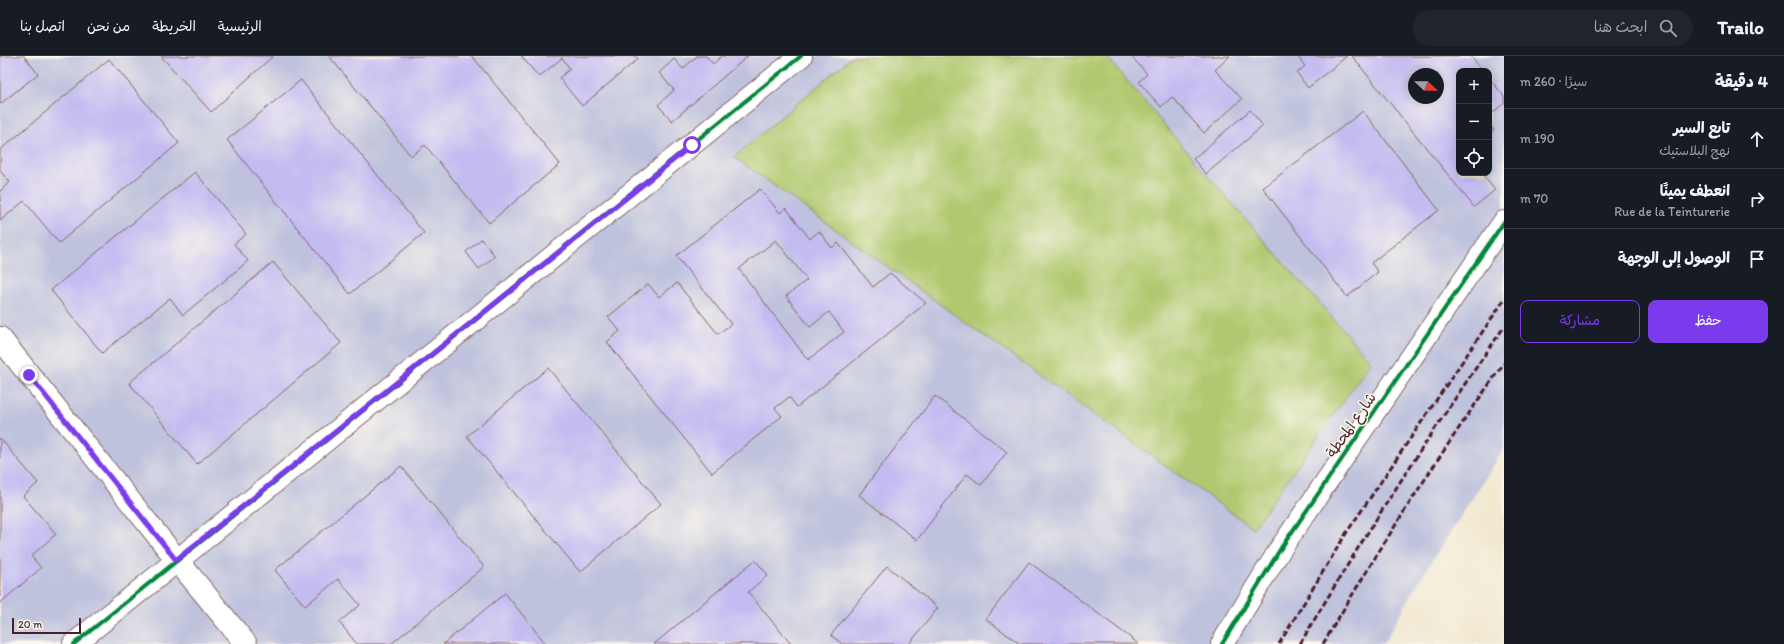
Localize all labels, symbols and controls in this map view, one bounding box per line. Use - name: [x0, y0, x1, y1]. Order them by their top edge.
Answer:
- search box: [1413, 10, 1693, 46]
- text: Trailo: [1717, 16, 1764, 39]
- icon: search: [1657, 17, 1679, 39]
- text: اتصل بنا: [20, 18, 65, 35]
- text: من نحن: [87, 18, 130, 35]
- text: الخريطة: [152, 18, 196, 35]
- text: الرئيسية: [218, 18, 262, 35]
- text: ابحث هنا: [1594, 18, 1647, 36]
- north arrow: [1408, 68, 1444, 104]
- map controls: [1456, 68, 1492, 176]
- button: +: [1456, 68, 1492, 104]
- text: 4 دقيقة: [1715, 71, 1768, 91]
- text: سيرًا · 260 m: [1520, 74, 1587, 89]
- button: −: [1456, 104, 1492, 140]
- text: تابع السير: [1673, 119, 1730, 137]
- icon: ahead: [1746, 128, 1768, 150]
- text: 190 m: [1520, 131, 1555, 146]
- route start: [683, 136, 701, 154]
- button: locate: [1456, 140, 1492, 176]
- text: نهج البلاستيك: [1659, 143, 1730, 158]
- text: انعطف يمينًا: [1660, 182, 1730, 200]
- icon: right: [1746, 188, 1768, 210]
- text: 70 m: [1520, 191, 1548, 206]
- text: Rue de la Teinturerie: [1614, 204, 1730, 219]
- icon: arrive: [1746, 248, 1768, 270]
- text: الوصول إلى الوجهة: [1618, 249, 1730, 267]
- button: مشاركة: [1520, 300, 1640, 343]
- button: حفظ: [1648, 300, 1768, 343]
- route end: [20, 366, 38, 384]
- street label: شارع المحطة: [1322, 389, 1381, 462]
- scale bar: [12, 616, 81, 635]
- text: 20 m: [18, 618, 42, 631]

